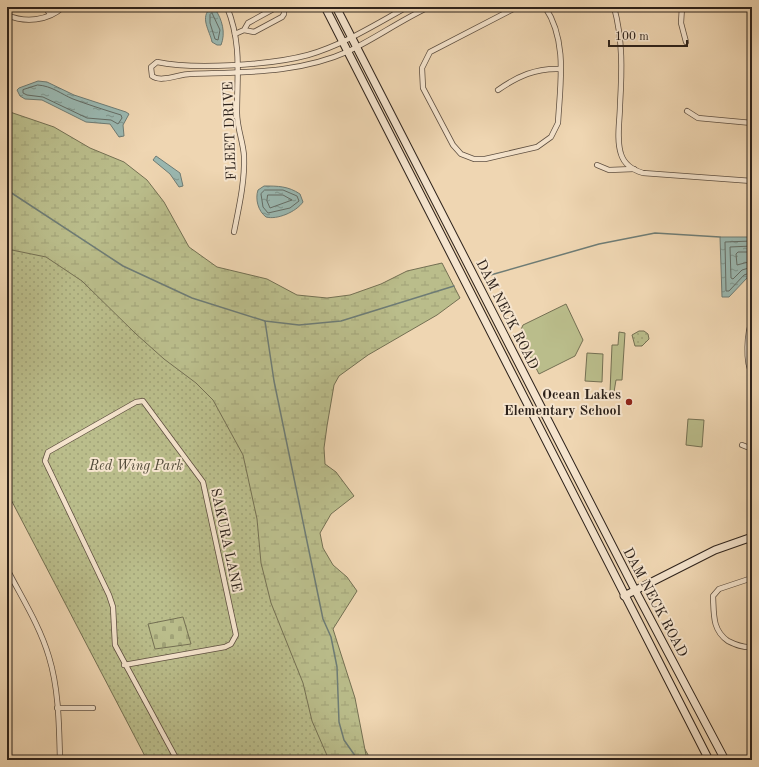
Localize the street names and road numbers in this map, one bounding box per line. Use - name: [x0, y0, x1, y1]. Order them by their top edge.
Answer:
- street label: FLEET DRIVE: [221, 81, 239, 181]
- street label: DAM NECK ROAD: [473, 257, 541, 372]
- street label: SAKURA LANE: [208, 487, 244, 593]
- street label: DAM NECK ROAD: [620, 546, 690, 659]

